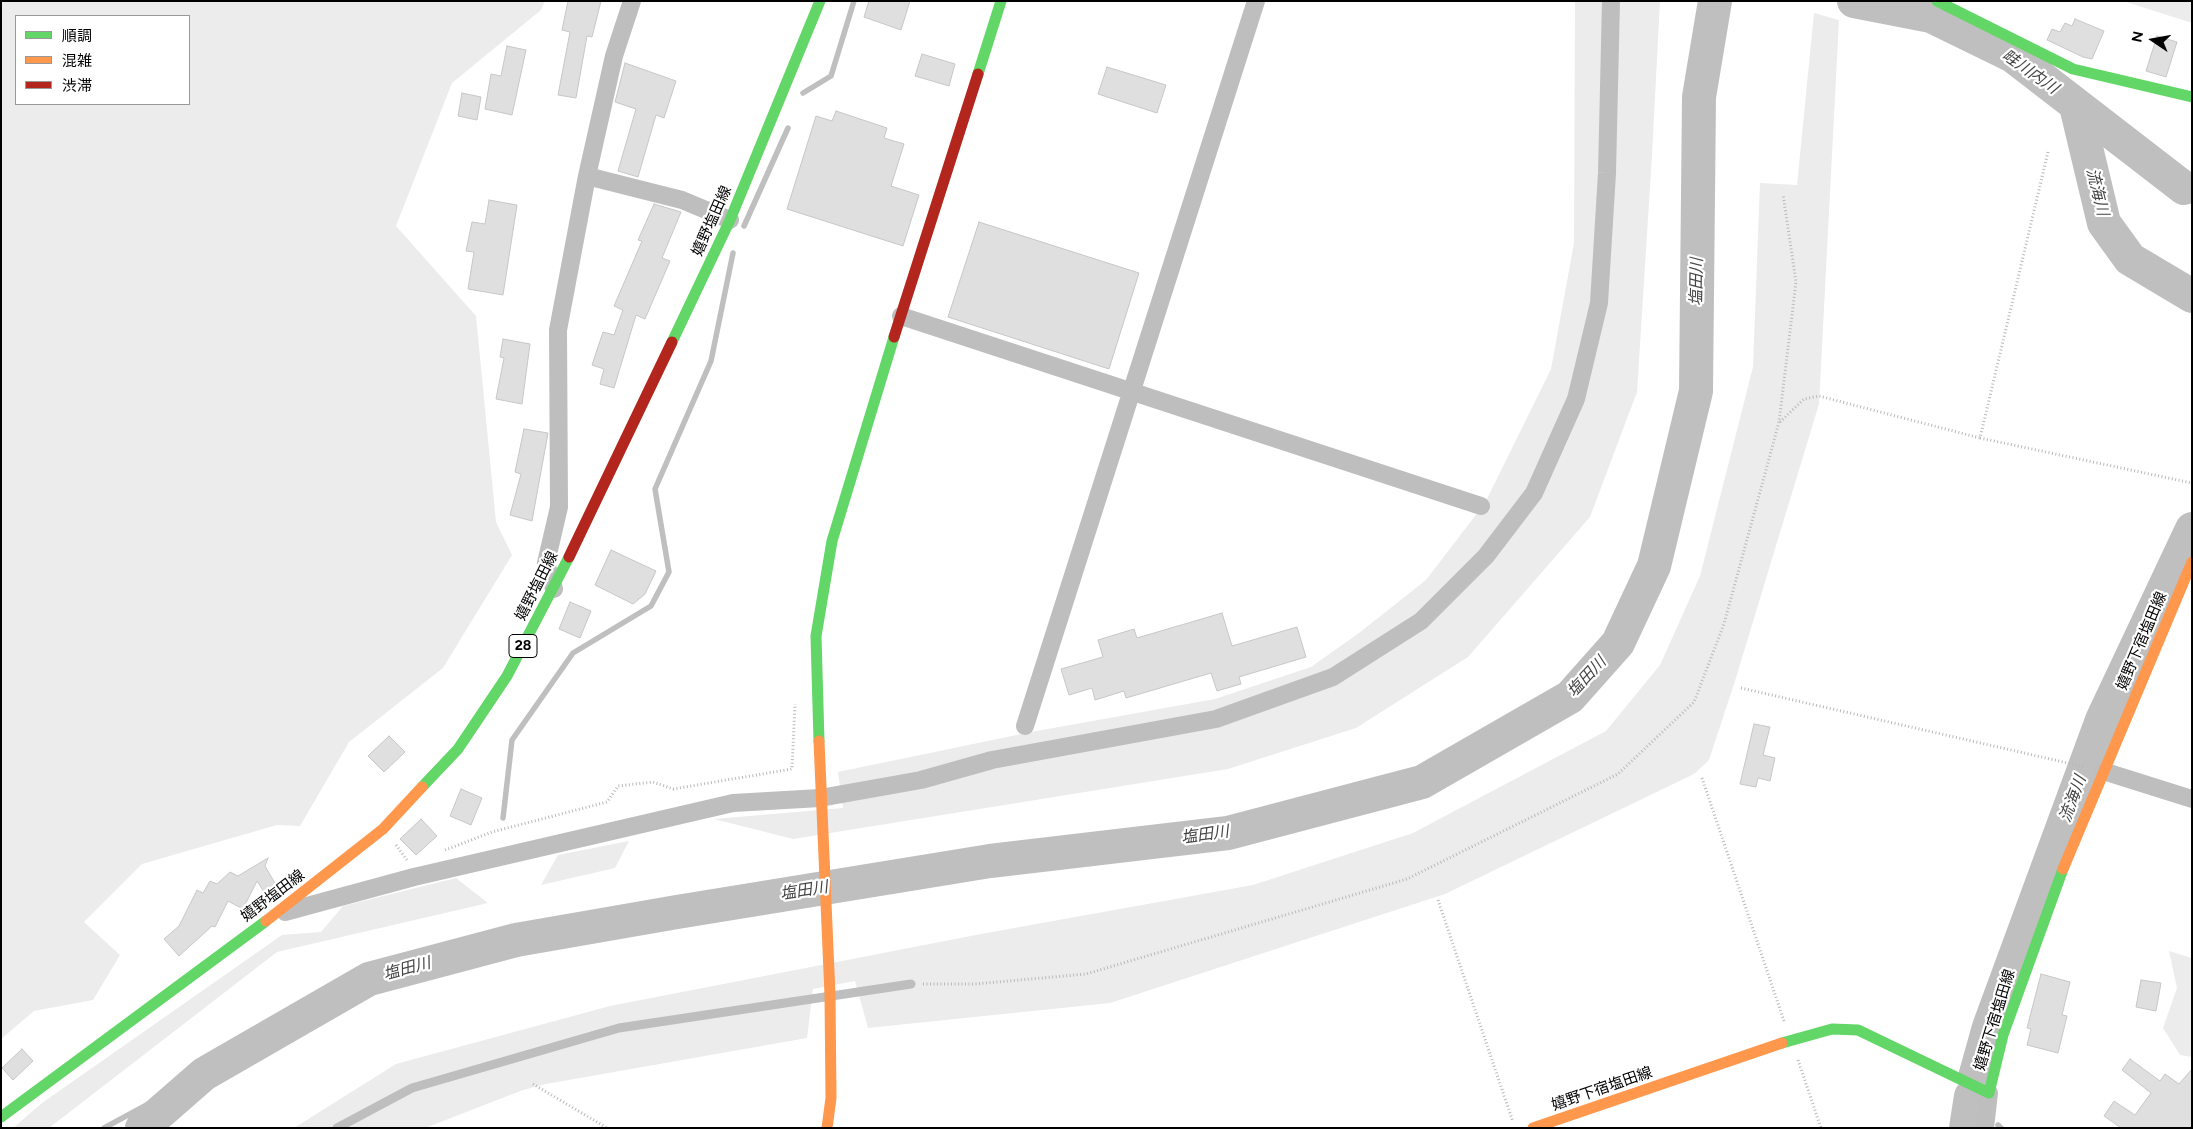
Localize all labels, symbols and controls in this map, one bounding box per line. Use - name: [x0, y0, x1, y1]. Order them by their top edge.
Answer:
- legend: [15, 15, 190, 105]
- north arrow: [2128, 15, 2178, 65]
- text: 順調: [62, 27, 92, 45]
- text: N: [2128, 30, 2147, 44]
- water label: 畦川内川: [1998, 46, 2062, 98]
- text: 混雑: [62, 52, 92, 70]
- text: 渋滞: [62, 77, 92, 95]
- water label: 流海川: [2082, 166, 2112, 218]
- street label: 嬉野塩田線: [689, 183, 735, 259]
- water label: 塩田川: [1687, 258, 1707, 306]
- street label: 嬉野塩田線: [512, 549, 562, 623]
- street label: 嬉野下宿塩田線: [2113, 589, 2171, 693]
- road number: 28: [509, 634, 537, 658]
- water label: 塩田川: [1564, 653, 1610, 701]
- water label: 流海川: [2056, 773, 2090, 825]
- water label: 塩田川: [1180, 822, 1230, 848]
- street label: 嬉野塩田線: [238, 866, 308, 926]
- water label: 塩田川: [779, 878, 829, 904]
- water label: 塩田川: [381, 954, 433, 984]
- street label: 嬉野下宿塩田線: [1971, 967, 2019, 1073]
- street label: 嬉野下宿塩田線: [1549, 1063, 1655, 1115]

